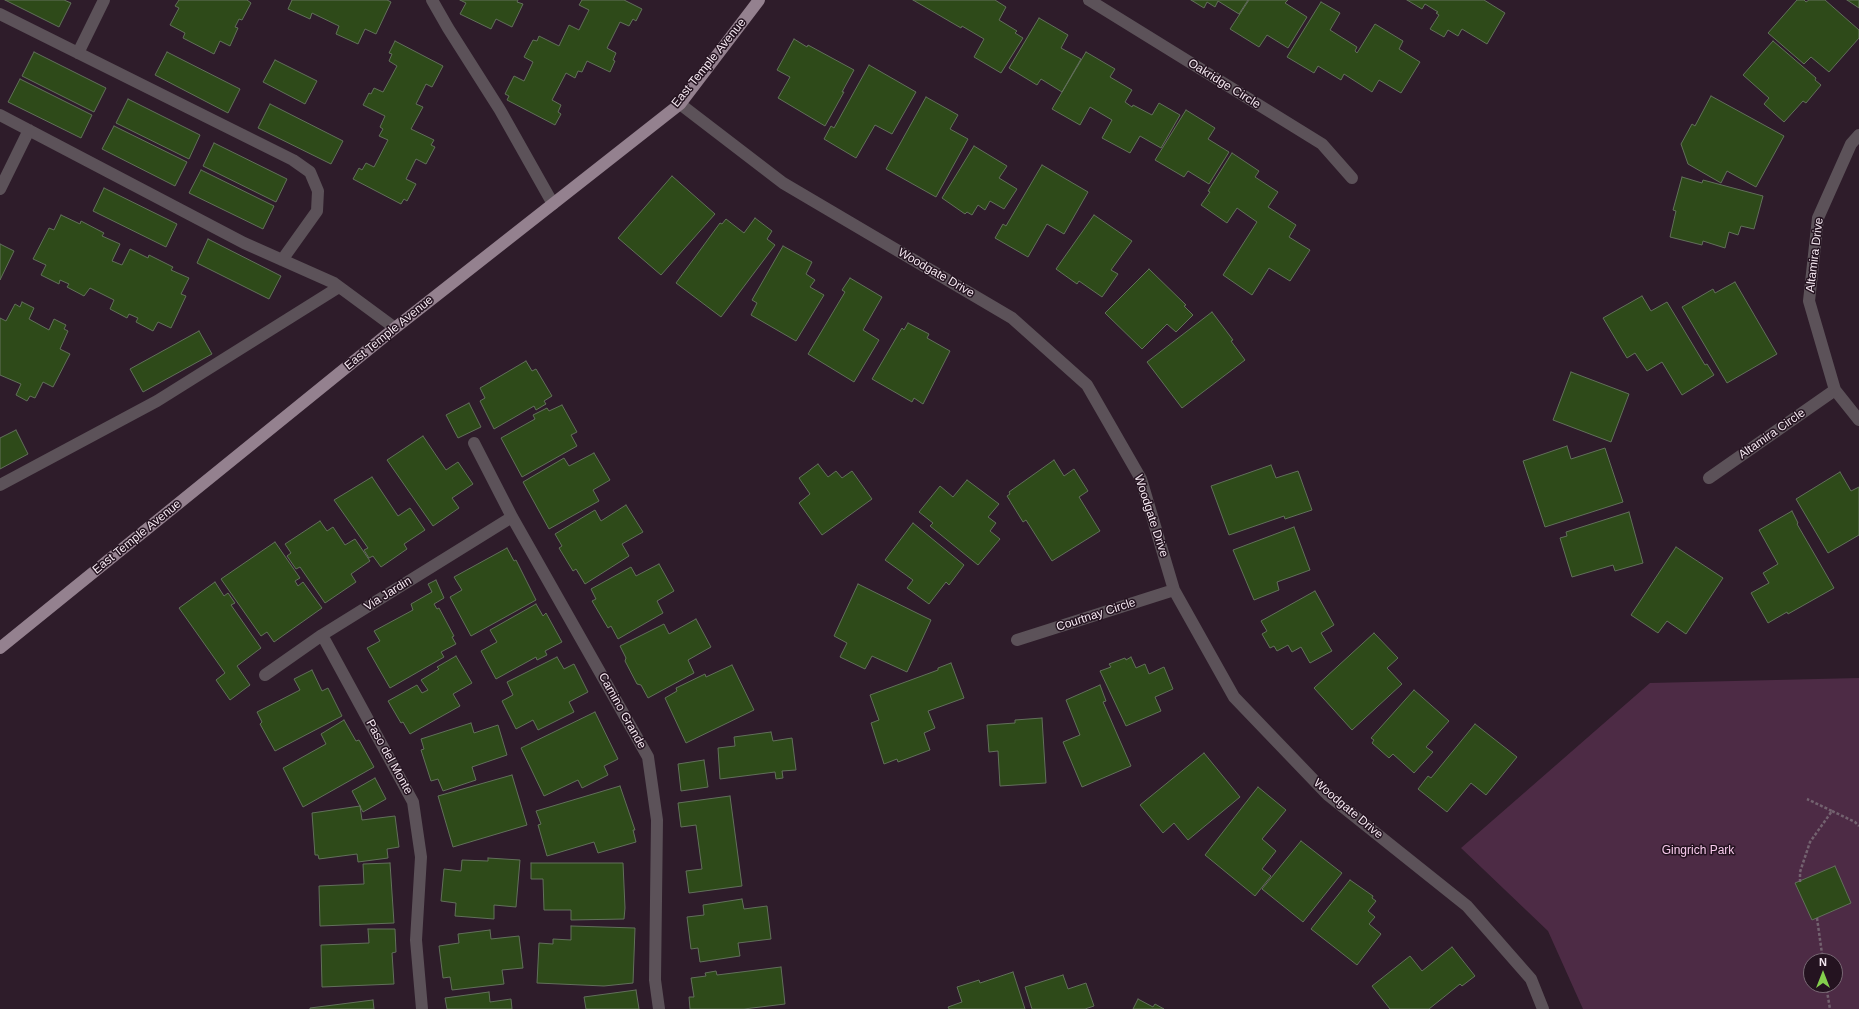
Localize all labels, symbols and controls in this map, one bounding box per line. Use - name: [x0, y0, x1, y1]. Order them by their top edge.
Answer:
- street label: East Temple Avenue: [669, 16, 749, 110]
- street label: Oakridge Circle: [1185, 56, 1263, 112]
- street label: Altamira Drive: [1803, 217, 1827, 293]
- street label: Woodgate Drive: [895, 245, 977, 301]
- street label: East Temple Avenue: [342, 293, 436, 373]
- street label: Altamira Circle: [1736, 406, 1808, 462]
- street label: Woodgate Drive: [1131, 473, 1171, 559]
- street label: East Temple Avenue: [90, 497, 184, 577]
- street label: Via Jardin: [362, 574, 414, 614]
- street label: Courtnay Circle: [1054, 595, 1138, 635]
- street label: Camino Grande: [595, 670, 649, 752]
- street label: Paso del Monte: [362, 717, 416, 797]
- street label: Woodgate Drive: [1311, 776, 1385, 842]
- park label: Gingrich Park: [1662, 844, 1734, 858]
- north arrow: [1803, 953, 1843, 993]
- text: N: [1819, 956, 1827, 968]

